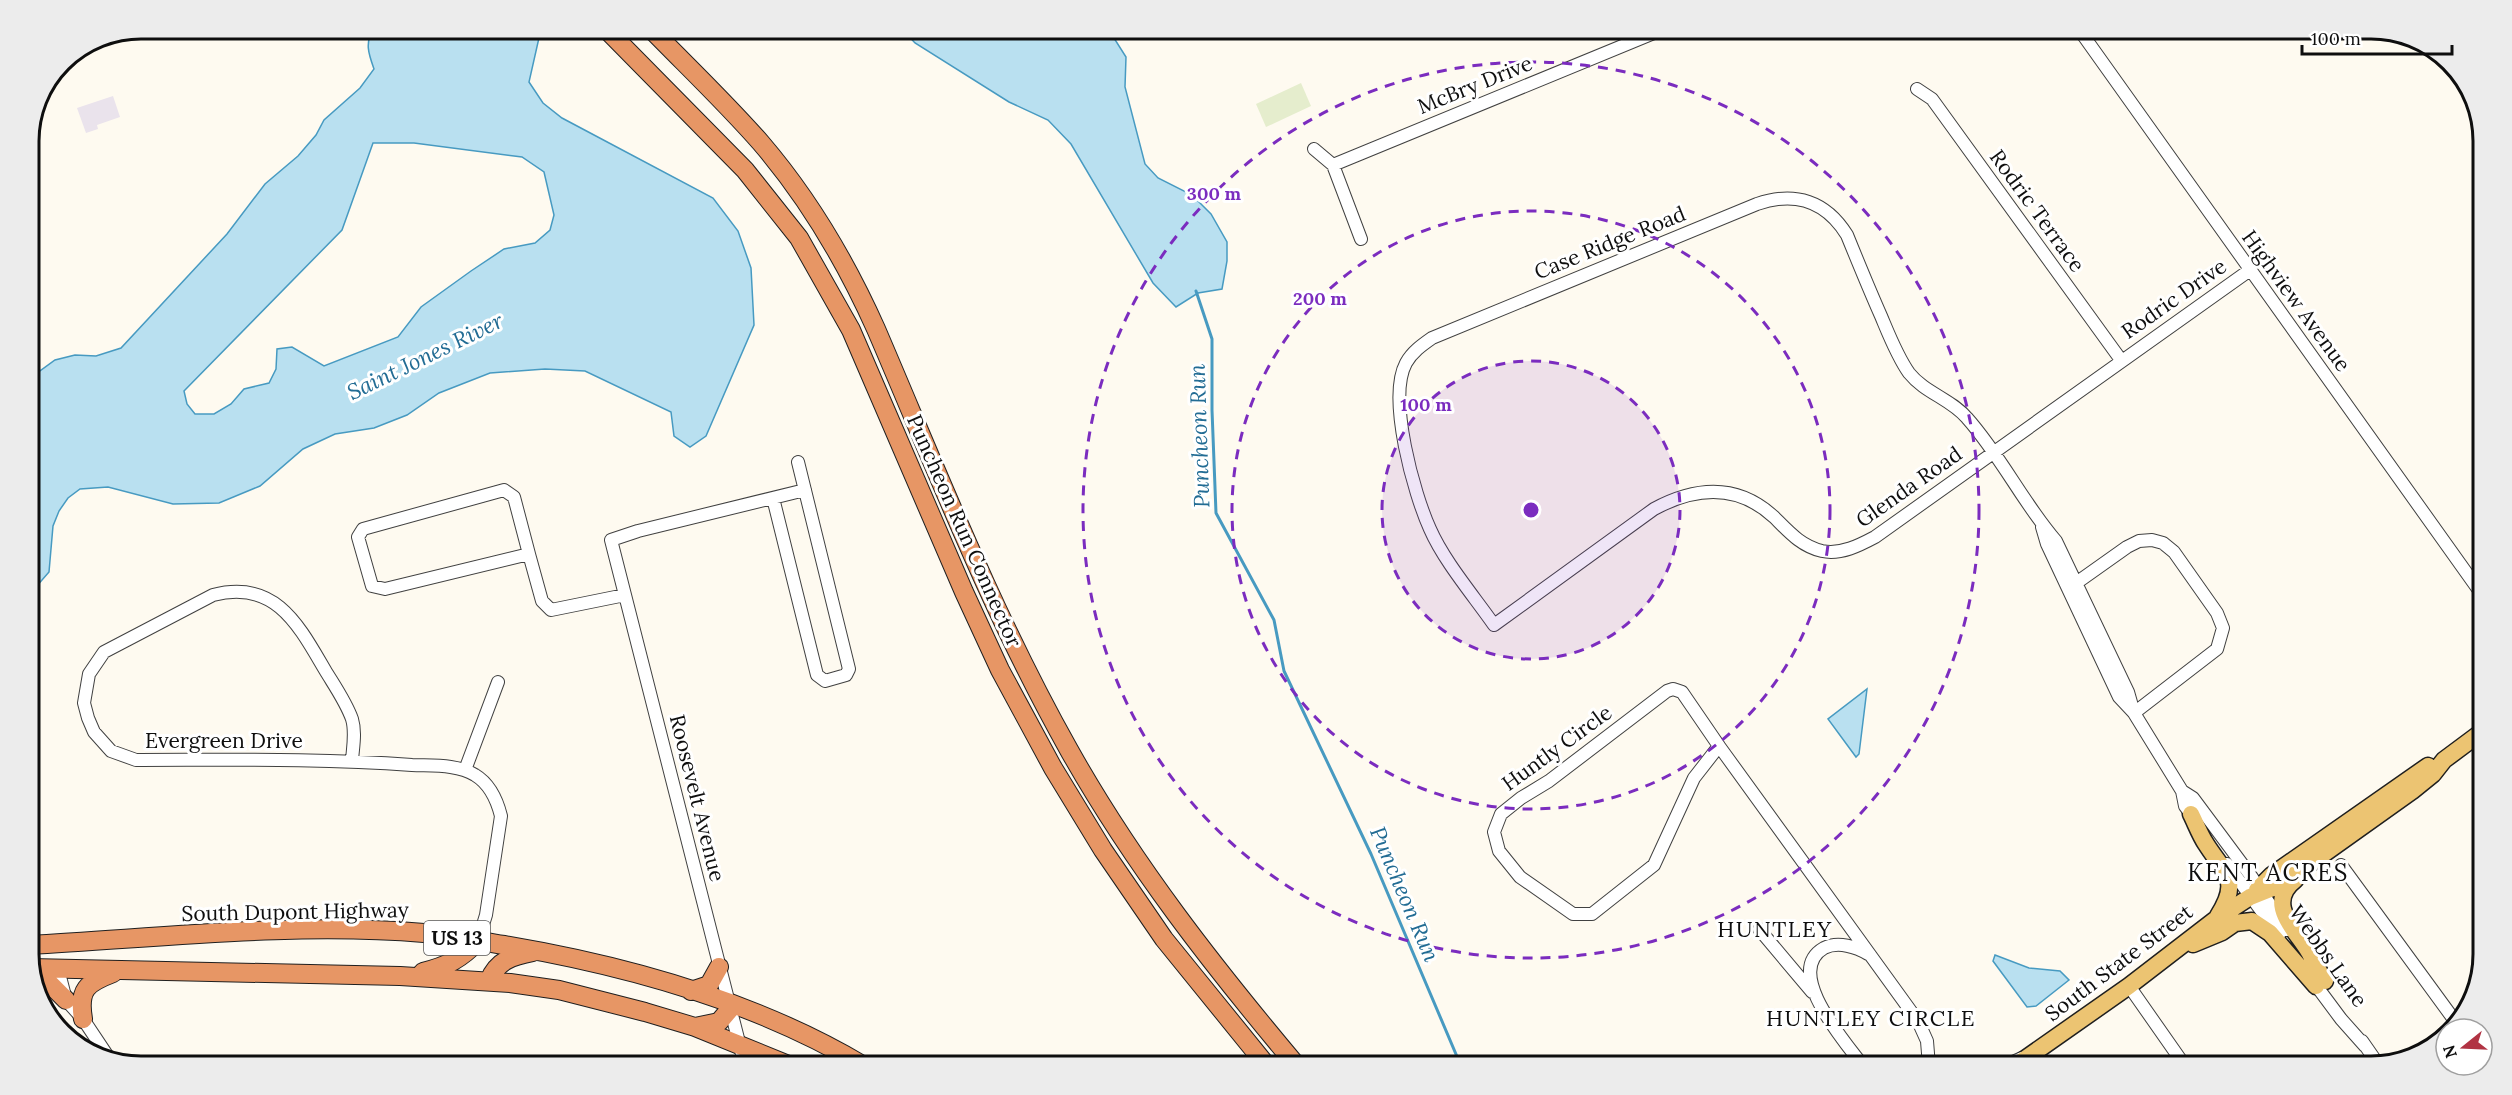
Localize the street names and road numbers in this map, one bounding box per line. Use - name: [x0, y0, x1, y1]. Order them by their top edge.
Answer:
- street label: McBry Drive: [1413, 49, 1536, 120]
- street label: Rodric Terrace: [1984, 144, 2091, 277]
- street label: Case Ridge Road: [1530, 200, 1689, 285]
- street label: Highview Avenue: [2236, 225, 2357, 377]
- street label: Rodric Drive: [2116, 253, 2231, 345]
- street label: Puncheon Run Connector: [901, 410, 1028, 651]
- street label: Glenda Road: [1850, 440, 1967, 533]
- street label: Huntly Circle: [1497, 699, 1617, 796]
- street label: Roosevelt Avenue: [664, 712, 731, 884]
- street label: Evergreen Drive: [145, 727, 303, 754]
- street label: South Dupont Highway: [181, 896, 409, 927]
- street label: South State Street: [2039, 898, 2199, 1027]
- street label: Webbs Lane: [2283, 899, 2374, 1012]
- road number: US 13: [424, 921, 490, 955]

